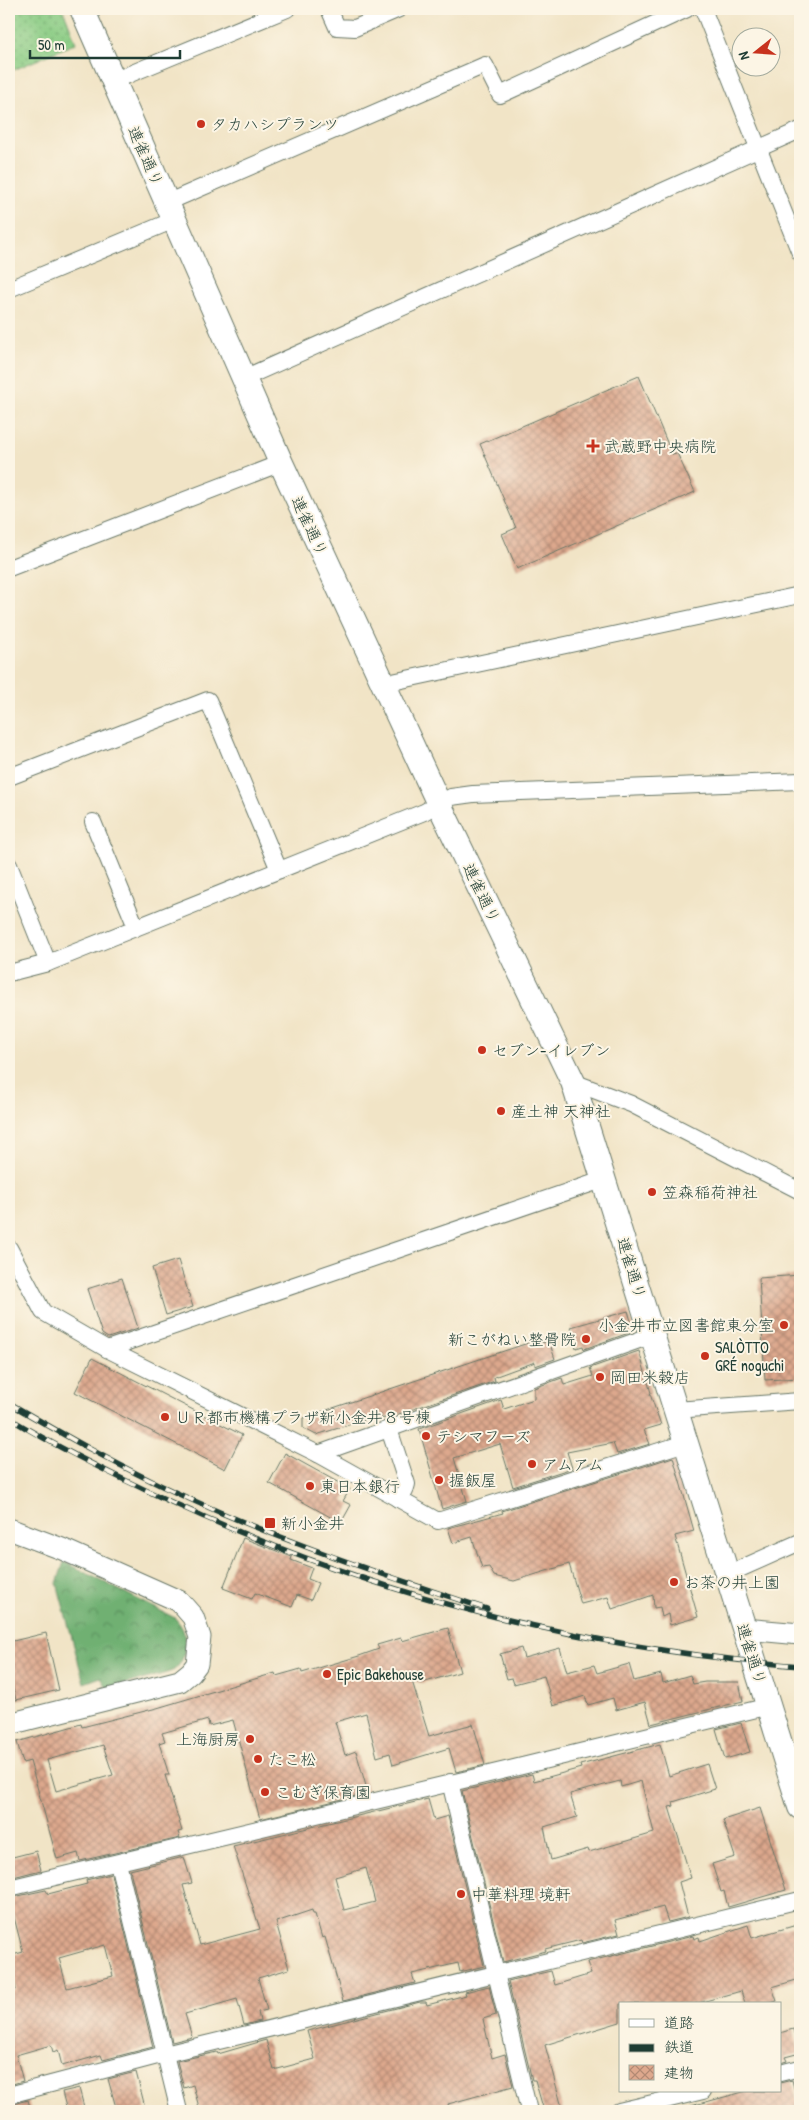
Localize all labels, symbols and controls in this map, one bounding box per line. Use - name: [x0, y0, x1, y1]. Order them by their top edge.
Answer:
- scale bar: [30, 28, 180, 60]
- north arrow: [732, 28, 782, 78]
- text: 50 m: [38, 34, 65, 55]
- text: N: [733, 49, 753, 62]
- place label: タカハシプランツ: [211, 113, 339, 135]
- marker: タカハシプランツ: [195, 118, 207, 130]
- street label: 連雀通り: [123, 122, 169, 190]
- place label: 武蔵野中央病院: [604, 435, 716, 457]
- marker: 武蔵野中央病院: [586, 439, 600, 453]
- street label: 連雀通り: [287, 492, 333, 560]
- street label: 連雀通り: [458, 859, 506, 927]
- place label: セブン-イレブン: [492, 1039, 610, 1061]
- marker: セブン-イレブン: [476, 1044, 488, 1056]
- place label: 産土神 天神社: [511, 1100, 611, 1122]
- marker: 産土神 天神社: [495, 1105, 507, 1117]
- place label: 笠森稲荷神社: [662, 1181, 758, 1203]
- marker: 笠森稲荷神社: [646, 1186, 658, 1198]
- street label: 連雀通り: [612, 1234, 652, 1302]
- place label: 小金井市立図書館東分室: [598, 1314, 774, 1336]
- marker: 小金井市立図書館東分室: [778, 1319, 790, 1331]
- place label: 新こがねい整骨院: [448, 1328, 576, 1350]
- marker: 新こがねい整骨院: [580, 1333, 592, 1345]
- place label: SALÒTTO GRÉ noguchi: [715, 1336, 784, 1376]
- marker: SALÒTTO GRÉ noguchi: [699, 1350, 711, 1362]
- place label: 岡田米穀店: [610, 1366, 690, 1388]
- marker: 岡田米穀店: [594, 1371, 606, 1383]
- place label: ＵＲ都市機構プラザ新小金井８号棟: [175, 1406, 431, 1428]
- marker: ＵＲ都市機構プラザ新小金井８号棟: [159, 1411, 171, 1423]
- place label: テシマフーズ: [436, 1425, 530, 1447]
- marker: テシマフーズ: [420, 1430, 432, 1442]
- place label: アムアム: [542, 1453, 604, 1475]
- marker: アムアム: [526, 1458, 538, 1470]
- place label: 握飯屋: [449, 1469, 497, 1491]
- marker: 握飯屋: [433, 1474, 445, 1486]
- place label: 東日本銀行: [320, 1475, 400, 1497]
- marker: 東日本銀行: [304, 1480, 316, 1492]
- place label: 新小金井: [281, 1512, 345, 1534]
- marker: 新小金井: [263, 1516, 277, 1530]
- place label: お茶の井上園: [684, 1571, 780, 1593]
- marker: お茶の井上園: [668, 1576, 680, 1588]
- street label: 連雀通り: [732, 1620, 772, 1688]
- place label: Epic Bakehouse: [337, 1663, 425, 1685]
- marker: Epic Bakehouse: [321, 1668, 333, 1680]
- place label: 上海厨房: [176, 1728, 240, 1750]
- marker: 上海厨房: [244, 1733, 256, 1745]
- place label: たこ松: [268, 1748, 316, 1770]
- marker: たこ松: [252, 1753, 264, 1765]
- place label: こむぎ保育園: [275, 1781, 371, 1803]
- marker: こむぎ保育園: [259, 1786, 271, 1798]
- place label: 中華料理 境軒: [471, 1883, 571, 1905]
- marker: 中華料理 境軒: [455, 1888, 467, 1900]
- legend: [619, 2002, 782, 2092]
- text: 道路: [664, 2012, 694, 2033]
- text: 鉄道: [664, 2036, 694, 2057]
- text: 建物: [664, 2062, 694, 2083]

